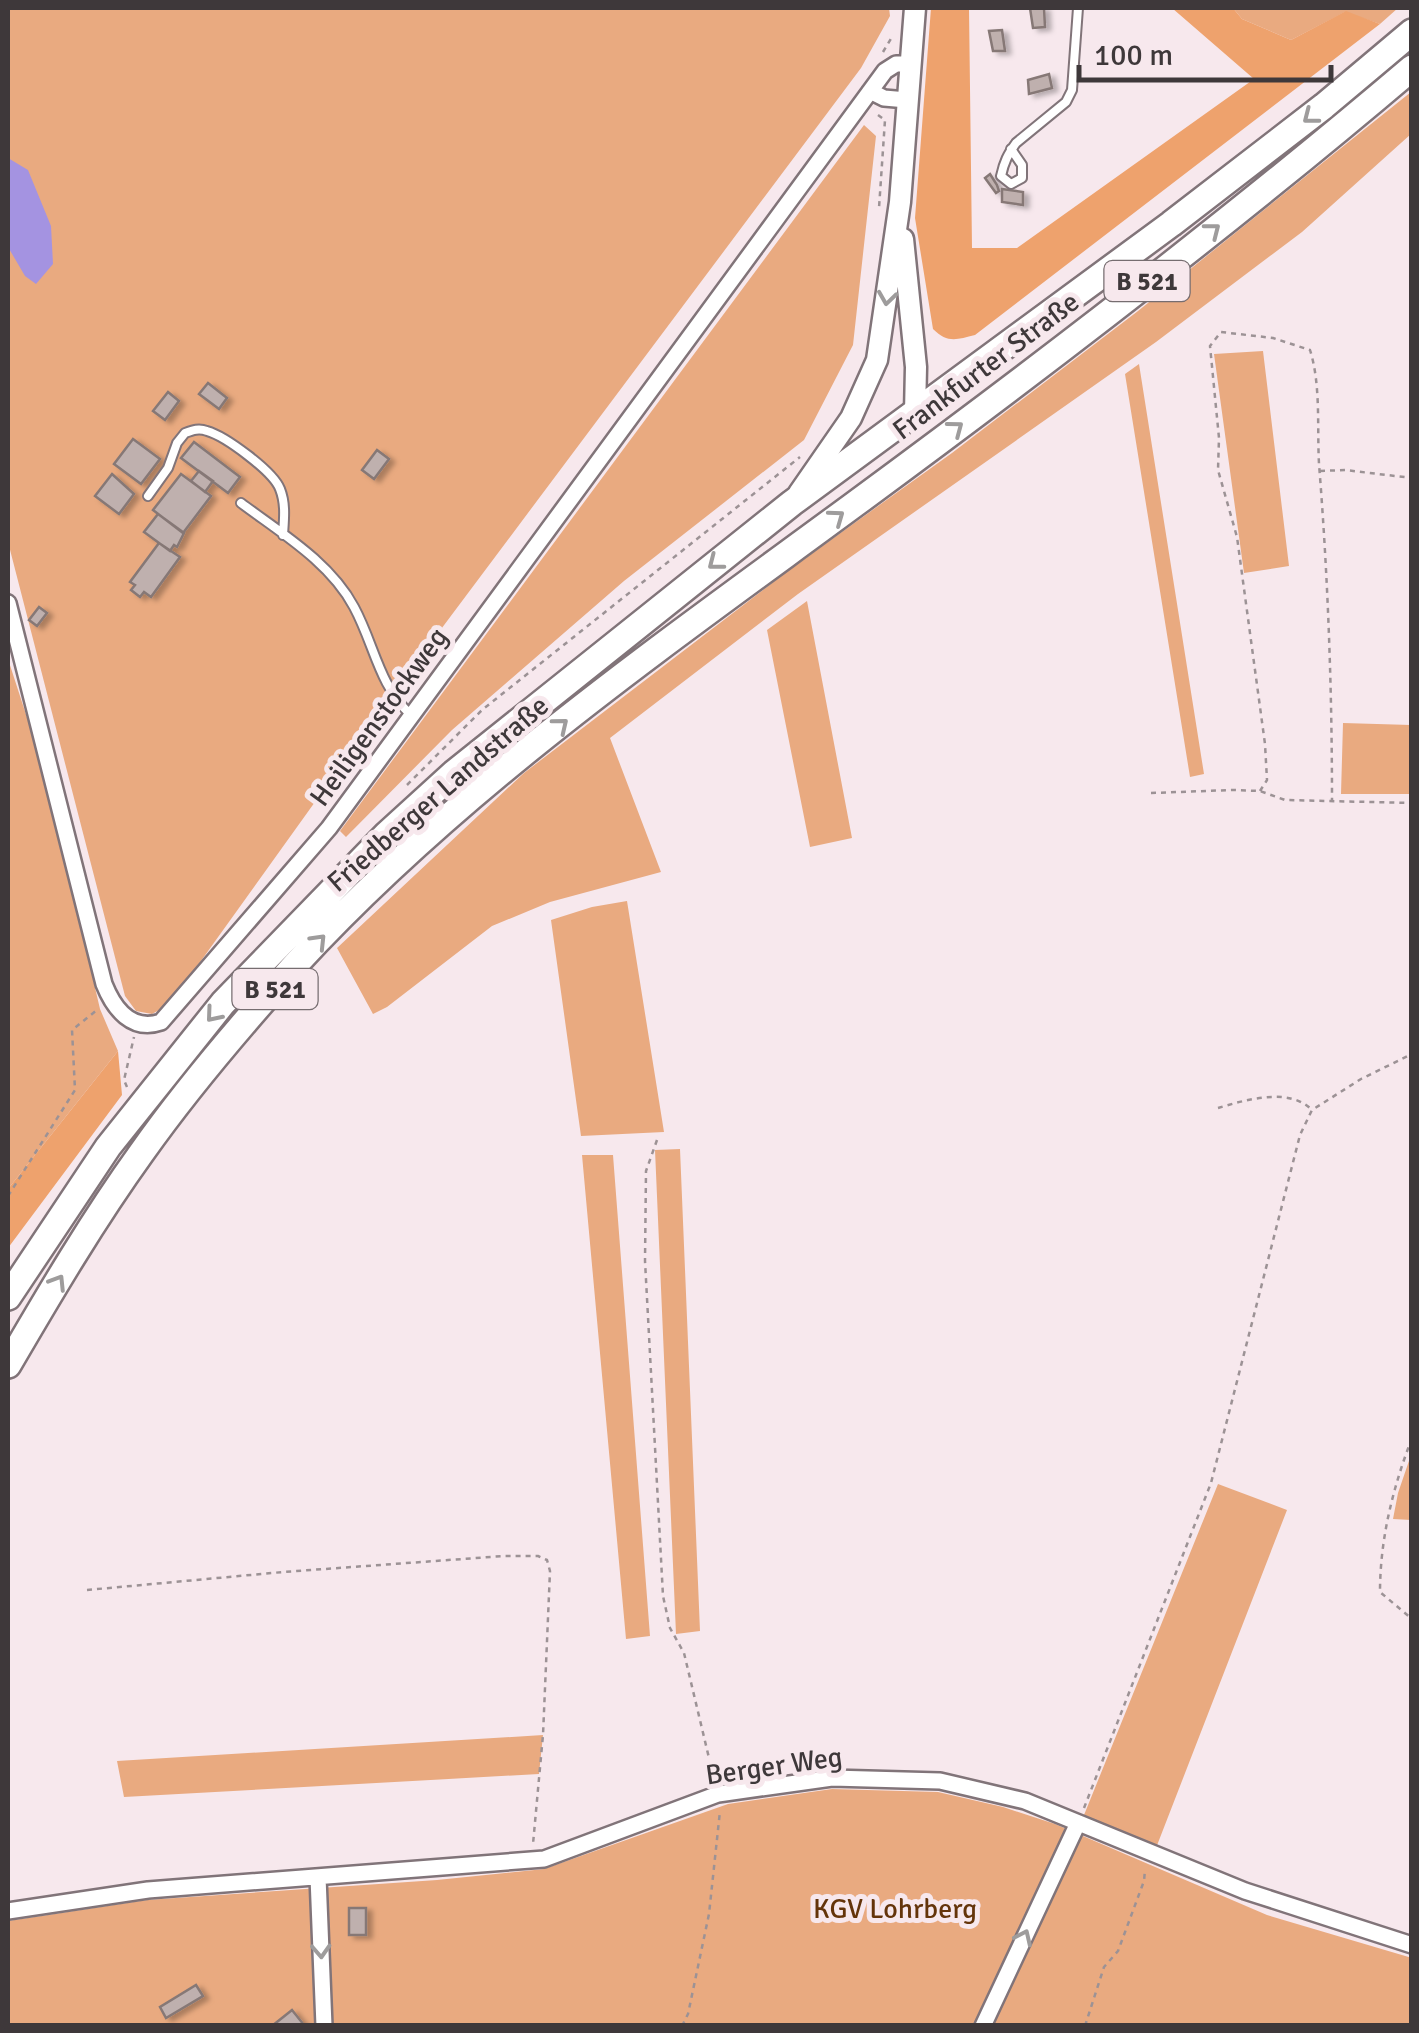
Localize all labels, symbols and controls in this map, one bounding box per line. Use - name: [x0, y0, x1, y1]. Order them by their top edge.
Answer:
- scale bar: [1079, 20, 1332, 82]
- text: 100 m: [1094, 37, 1173, 74]
- one-way arrow: [1303, 105, 1321, 122]
- one-way arrow: [1202, 224, 1220, 242]
- road number: B 521: [1104, 261, 1190, 301]
- street label: Frankfurter Straße: [886, 285, 1086, 447]
- one-way arrow: [877, 290, 898, 307]
- one-way arrow: [944, 422, 962, 439]
- one-way arrow: [826, 512, 844, 529]
- one-way arrow: [709, 551, 727, 569]
- street label: Heiligenstockweg: [303, 621, 455, 813]
- street label: Friedberger Landstraße: [320, 689, 556, 899]
- one-way arrow: [550, 719, 568, 737]
- one-way arrow: [307, 935, 325, 953]
- road number: B 521: [232, 969, 318, 1009]
- one-way arrow: [206, 1004, 224, 1022]
- one-way arrow: [46, 1274, 65, 1292]
- street label: Berger Weg: [703, 1740, 845, 1792]
- park label: KGV Lohrberg: [813, 1892, 977, 1926]
- one-way arrow: [1012, 1930, 1032, 1948]
- one-way arrow: [310, 1944, 331, 1960]

